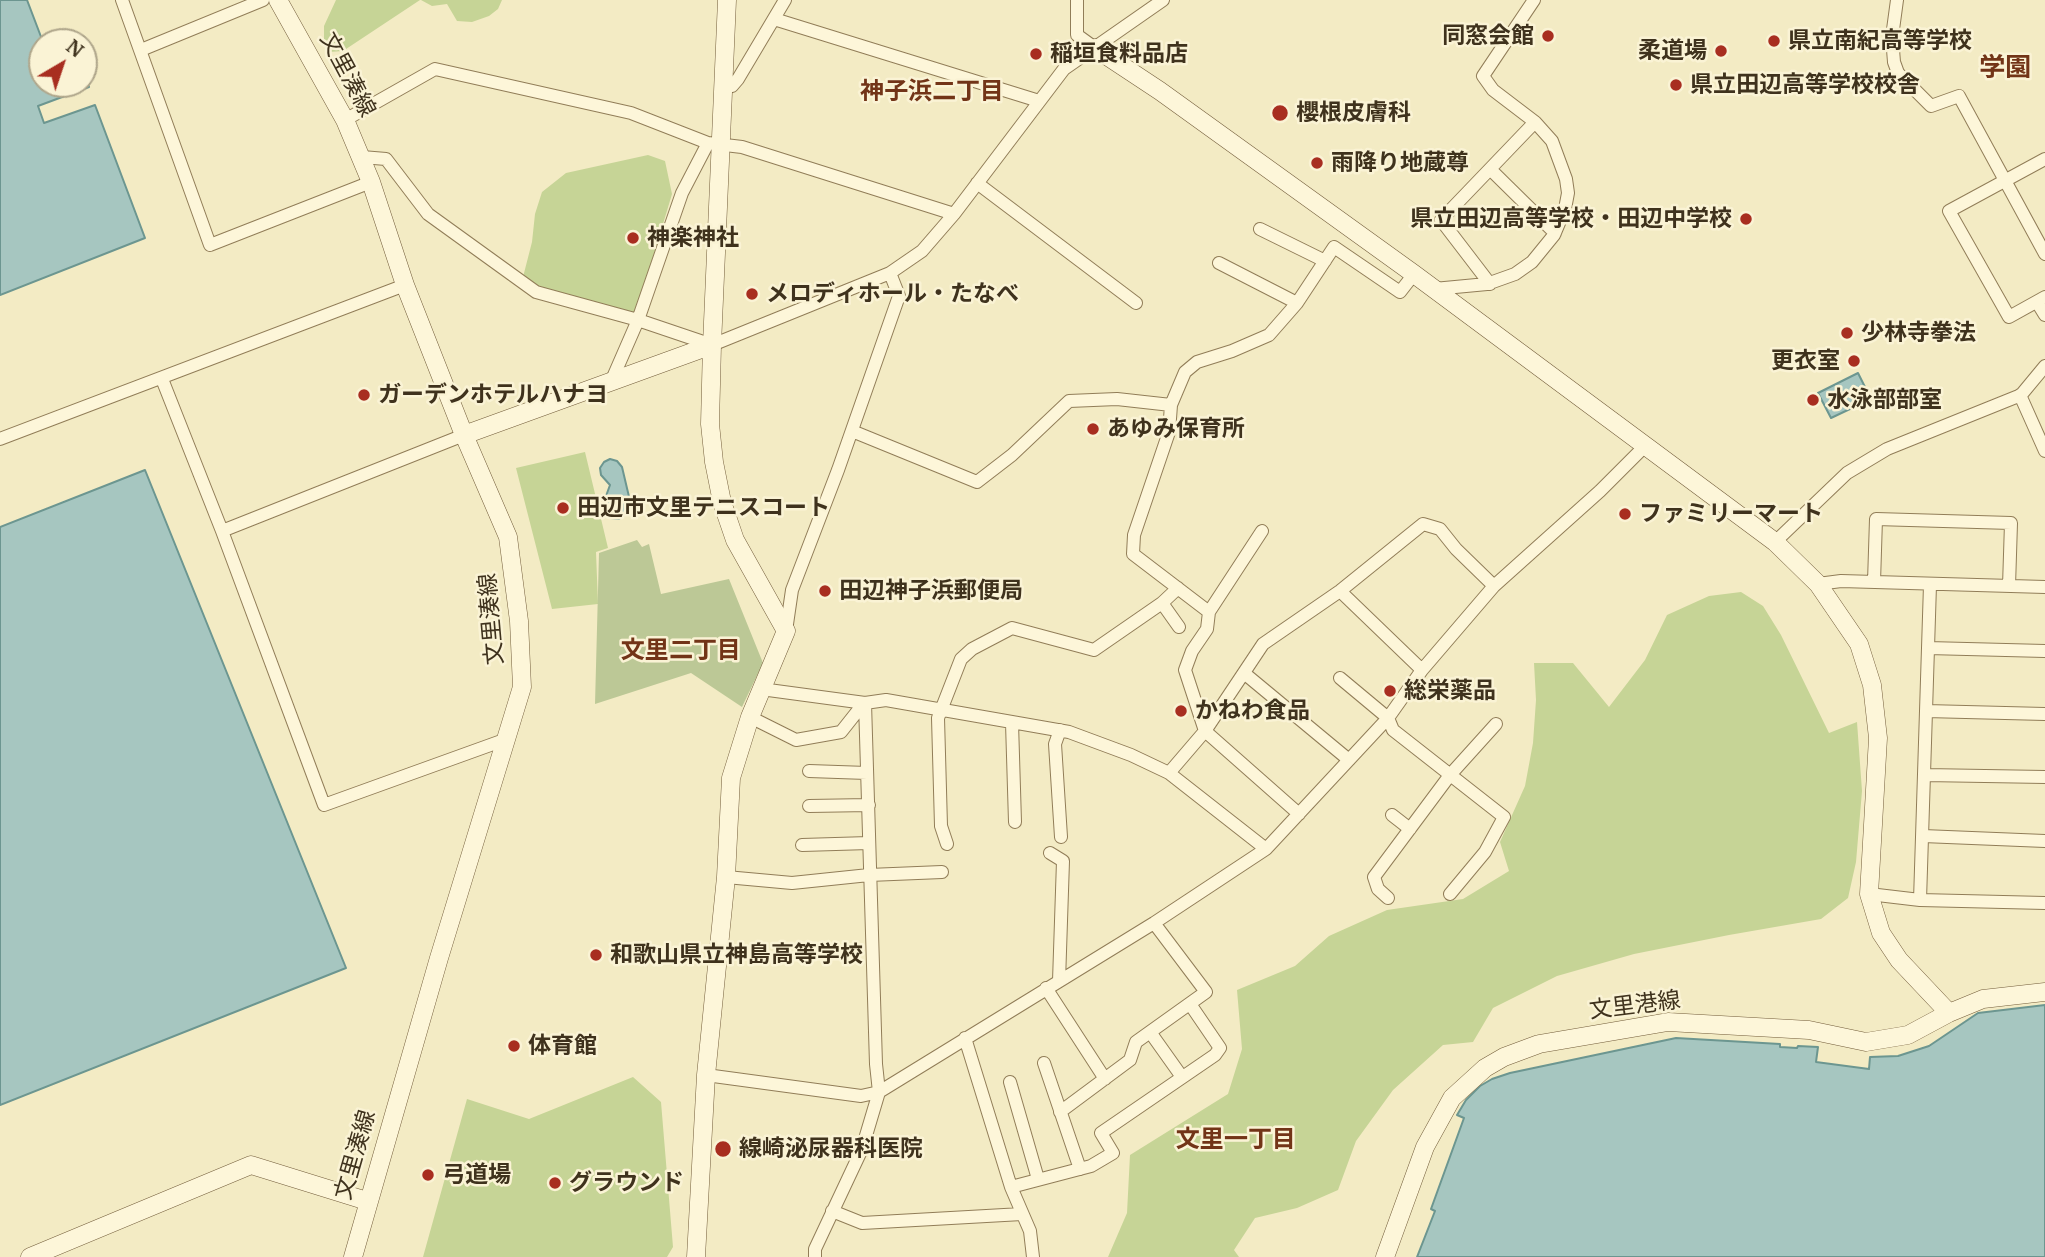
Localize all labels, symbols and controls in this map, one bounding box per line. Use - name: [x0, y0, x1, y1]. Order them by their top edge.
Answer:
- place label: 同窓会館: [1442, 22, 1534, 50]
- place label: 県立南紀高等学校: [1788, 27, 1972, 55]
- north arrow: [28, 28, 98, 98]
- street label: 文里湊線: [313, 28, 381, 122]
- marker: 同窓会館: [1540, 28, 1556, 44]
- marker: 県立南紀高等学校: [1766, 33, 1782, 49]
- text: N: [62, 34, 88, 62]
- place label: 柔道場: [1638, 37, 1707, 65]
- place label: 稲垣食料品店: [1050, 40, 1188, 68]
- marker: 柔道場: [1713, 43, 1729, 59]
- marker: 稲垣食料品店: [1028, 46, 1044, 62]
- district label: 学園: [1979, 53, 2031, 85]
- place label: 県立田辺高等学校校舎: [1690, 71, 1920, 99]
- marker: 県立田辺高等学校校舎: [1668, 77, 1684, 93]
- district label: 神子浜二丁目: [860, 78, 1004, 106]
- place label: 櫻根皮膚科: [1296, 99, 1411, 127]
- marker: 櫻根皮膚科: [1270, 103, 1290, 123]
- place label: 雨降り地蔵尊: [1331, 149, 1469, 177]
- marker: 雨降り地蔵尊: [1309, 155, 1325, 171]
- place label: 県立田辺高等学校・田辺中学校: [1410, 205, 1732, 233]
- marker: 県立田辺高等学校・田辺中学校: [1738, 211, 1754, 227]
- place label: 神楽神社: [647, 224, 739, 252]
- marker: 神楽神社: [625, 230, 641, 246]
- place label: メロディホール・たなべ: [766, 280, 1019, 308]
- marker: メロディホール・たなべ: [744, 286, 760, 302]
- place label: 少林寺拳法: [1861, 319, 1976, 347]
- marker: 少林寺拳法: [1839, 325, 1855, 341]
- place label: 更衣室: [1771, 347, 1840, 375]
- marker: 更衣室: [1846, 353, 1862, 369]
- place label: ガーデンホテルハナヨ: [378, 381, 608, 409]
- place label: 水泳部部室: [1827, 386, 1942, 414]
- marker: ガーデンホテルハナヨ: [356, 387, 372, 403]
- marker: 水泳部部室: [1805, 392, 1821, 408]
- place label: あゆみ保育所: [1107, 415, 1245, 443]
- marker: あゆみ保育所: [1085, 421, 1101, 437]
- place label: 田辺市文里テニスコート: [577, 494, 830, 522]
- marker: 田辺市文里テニスコート: [555, 500, 571, 516]
- place label: ファミリーマート: [1639, 500, 1823, 528]
- marker: ファミリーマート: [1617, 506, 1633, 522]
- street label: 文里湊線: [474, 572, 510, 666]
- place label: 田辺神子浜郵便局: [839, 577, 1023, 605]
- marker: 田辺神子浜郵便局: [817, 583, 833, 599]
- district label: 文里二丁目: [621, 637, 741, 665]
- place label: 総栄薬品: [1404, 677, 1496, 705]
- marker: 総栄薬品: [1382, 683, 1398, 699]
- place label: かねわ食品: [1195, 697, 1310, 725]
- marker: かねわ食品: [1173, 703, 1189, 719]
- place label: 和歌山県立神島高等学校: [610, 941, 863, 969]
- marker: 和歌山県立神島高等学校: [588, 947, 604, 963]
- street label: 文里港線: [1588, 987, 1682, 1025]
- place label: 体育館: [528, 1032, 597, 1060]
- marker: 体育館: [506, 1038, 522, 1054]
- street label: 文里湊線: [330, 1107, 382, 1203]
- district label: 文里一丁目: [1176, 1126, 1296, 1154]
- place label: 線崎泌尿器科医院: [739, 1135, 923, 1163]
- marker: 線崎泌尿器科医院: [713, 1139, 733, 1159]
- place label: 弓道場: [442, 1161, 511, 1189]
- marker: 弓道場: [420, 1167, 436, 1183]
- place label: グラウンド: [569, 1169, 684, 1197]
- marker: グラウンド: [547, 1175, 563, 1191]

